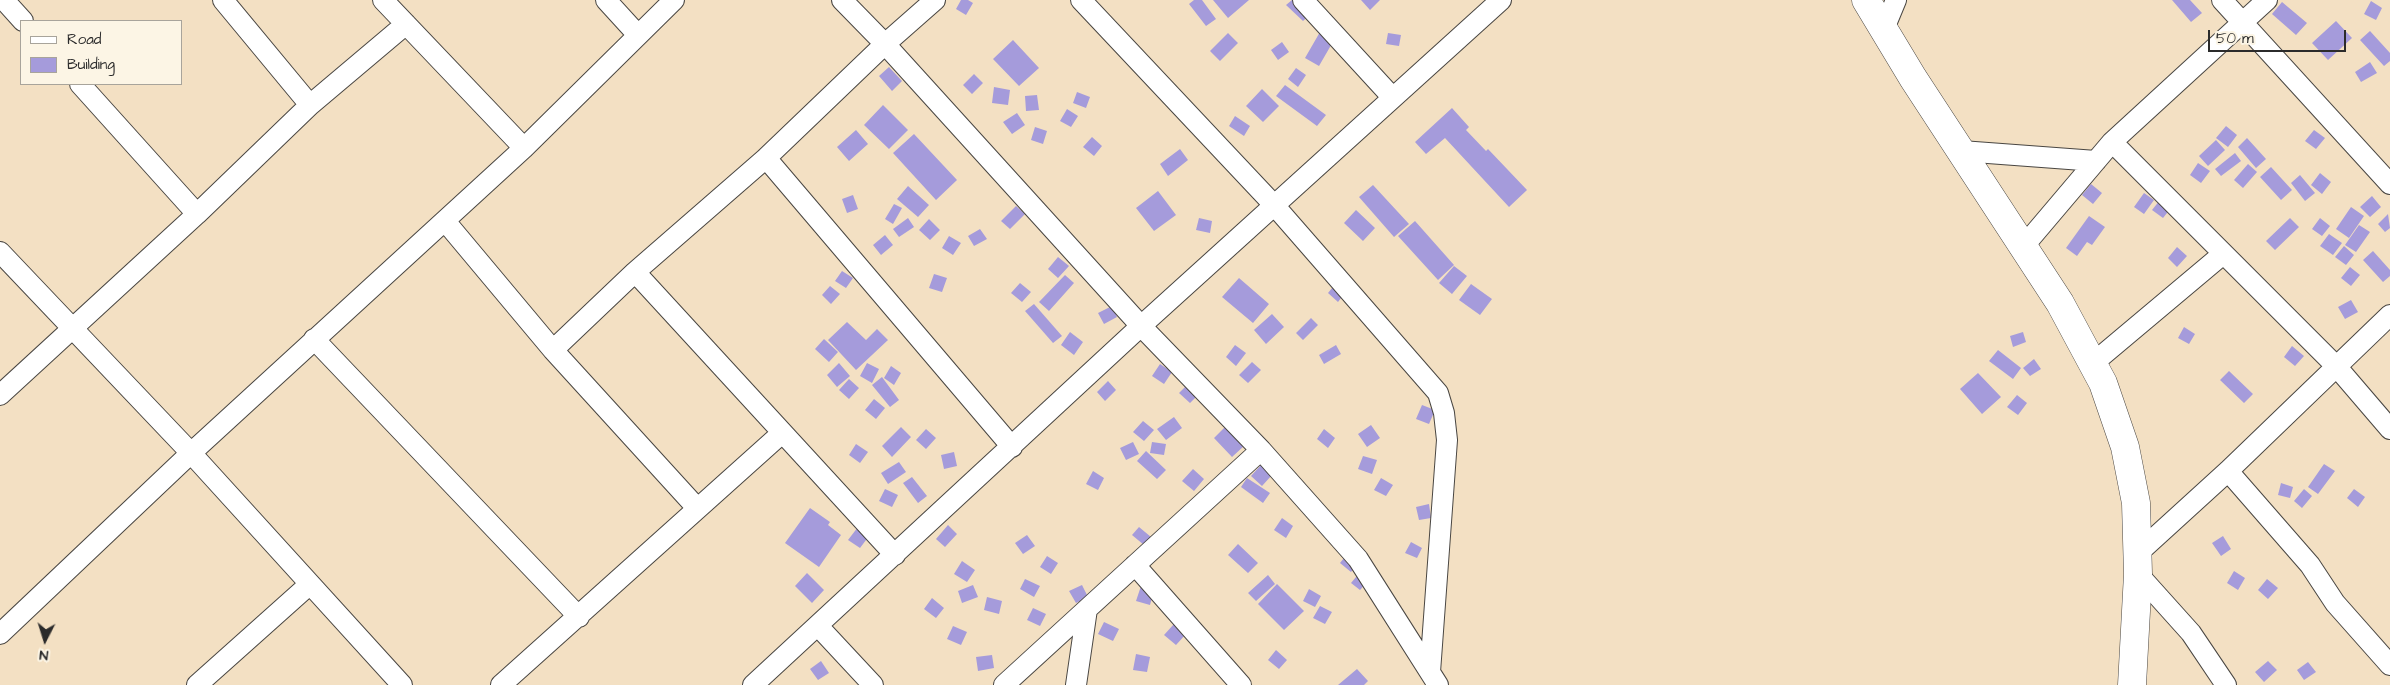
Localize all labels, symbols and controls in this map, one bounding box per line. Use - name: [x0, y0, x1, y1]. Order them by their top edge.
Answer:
- legend: [20, 20, 182, 85]
- scale bar: [2210, 20, 2348, 52]
- text: 50 m: [2216, 28, 2254, 49]
- text: Road: [67, 29, 101, 50]
- text: Building: [67, 54, 115, 75]
- north arrow: [20, 615, 70, 665]
- text: N: [38, 645, 49, 665]

